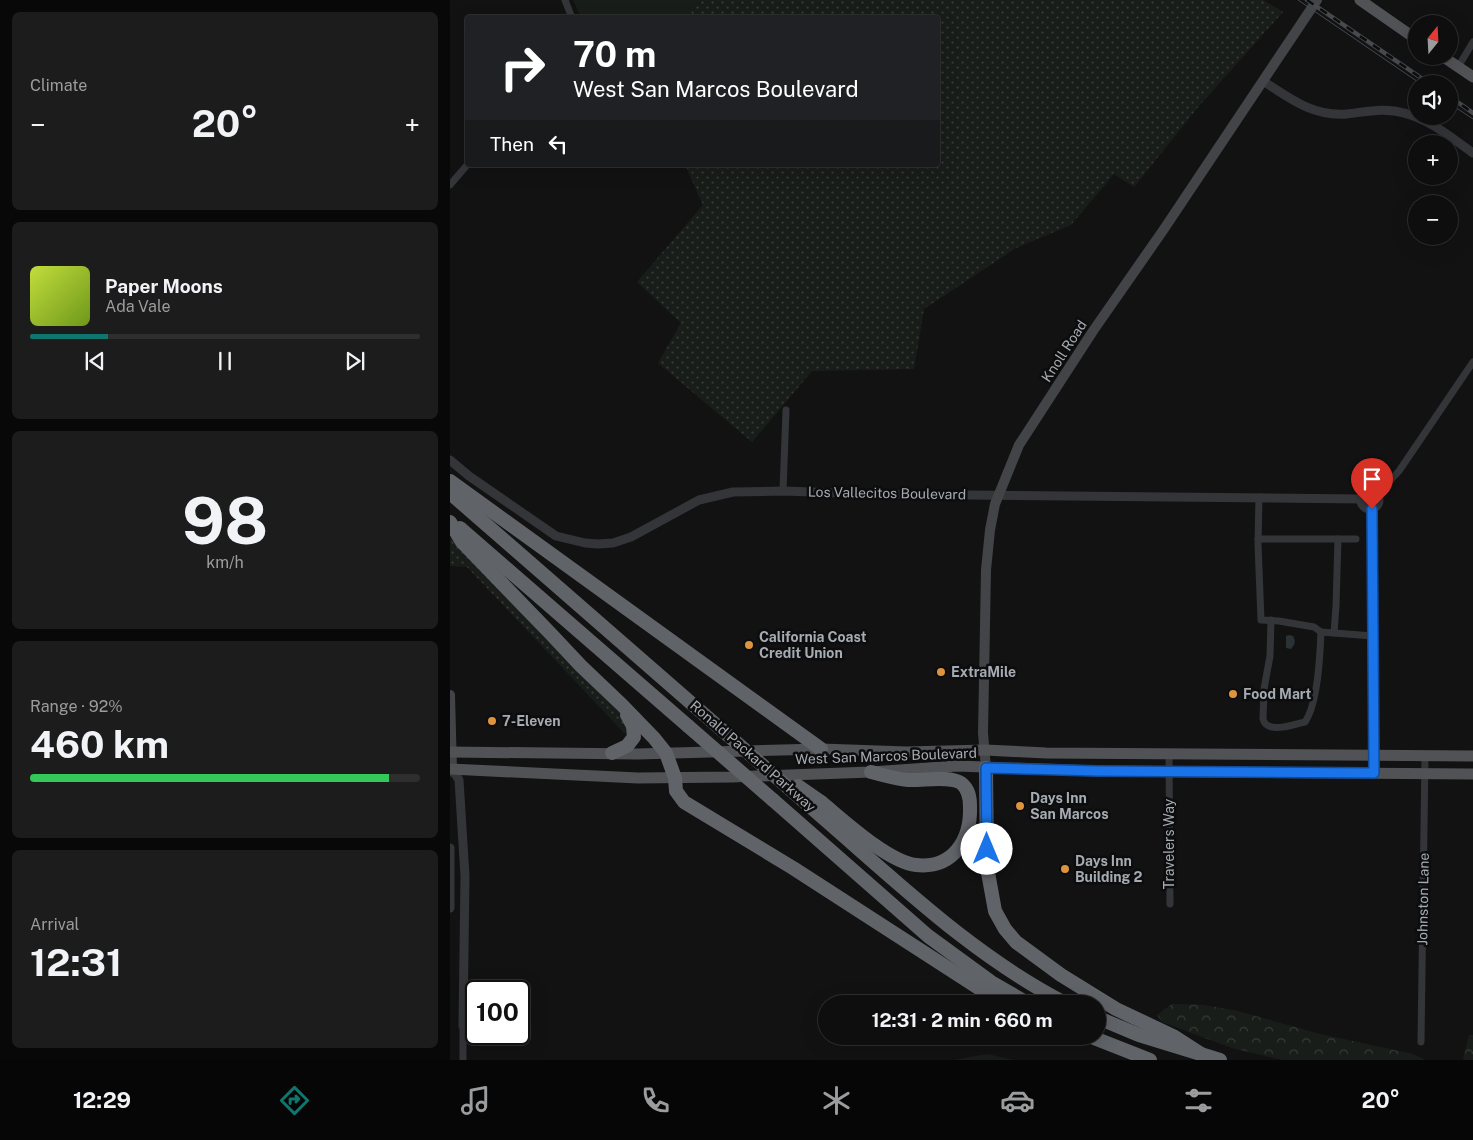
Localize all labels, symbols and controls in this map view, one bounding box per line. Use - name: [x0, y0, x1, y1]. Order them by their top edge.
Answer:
- north arrow: [1408, 15, 1458, 65]
- map controls: [1408, 15, 1458, 245]
- text: 70 m: [573, 34, 656, 75]
- icon: right: [490, 35, 555, 100]
- button: sound: [1408, 75, 1458, 125]
- text: Climate: [30, 76, 87, 95]
- text: West San Marcos Boulevard: [573, 76, 859, 102]
- text: 20°: [192, 101, 258, 146]
- text: −: [30, 108, 46, 141]
- text: +: [404, 108, 420, 141]
- icon: left: [544, 130, 572, 158]
- text: Then: [490, 133, 534, 155]
- button: +: [1408, 135, 1458, 185]
- button: −: [1408, 195, 1458, 245]
- text: Paper Moons: [105, 275, 223, 297]
- text: Ada Vale: [105, 297, 170, 316]
- street label: Knoll Road: [1038, 317, 1090, 385]
- icon: previous: [81, 347, 109, 375]
- icon: pause: [211, 347, 239, 375]
- icon: next: [341, 347, 369, 375]
- pin: [1351, 458, 1393, 509]
- icon: arrive: [1358, 465, 1386, 493]
- text: 98: [182, 482, 268, 559]
- street label: Los Vallecitos Boulevard: [808, 484, 966, 502]
- text: km/h: [206, 553, 244, 572]
- place label: California Coast Credit Union: [759, 629, 867, 661]
- marker: California Coast Credit Union: [743, 639, 755, 651]
- place label: ExtraMile: [951, 664, 1016, 680]
- marker: ExtraMile: [935, 666, 947, 678]
- place label: Food Mart: [1243, 686, 1312, 702]
- marker: Food Mart: [1227, 688, 1239, 700]
- text: Range · 92%: [30, 697, 123, 716]
- street label: Ronald Packard Parkway: [687, 697, 819, 815]
- place label: 7-Eleven: [502, 713, 561, 729]
- marker: 7-Eleven: [486, 715, 498, 727]
- text: 460 km: [30, 722, 169, 767]
- street label: West San Marcos Boulevard: [795, 745, 977, 767]
- place label: Days Inn San Marcos: [1030, 790, 1109, 822]
- street label: Travelers Way: [1161, 798, 1177, 889]
- marker: Days Inn San Marcos: [1014, 800, 1026, 812]
- position arrow: [960, 822, 1012, 874]
- street label: Johnston Lane: [1414, 852, 1432, 945]
- place label: Days Inn Building 2: [1075, 853, 1143, 885]
- marker: Days Inn Building 2: [1059, 863, 1071, 875]
- text: Arrival: [30, 915, 79, 934]
- text: 12:31: [30, 940, 122, 985]
- speed limit sign: 100: [465, 980, 530, 1045]
- text: 12:31 · 2 min · 660 m: [871, 1009, 1053, 1031]
- icon: directions: [277, 1083, 312, 1118]
- icon: music: [458, 1083, 493, 1118]
- icon: phone: [638, 1083, 673, 1118]
- icon: climate: [819, 1083, 854, 1118]
- icon: car: [1000, 1083, 1035, 1118]
- icon: filters: [1181, 1083, 1216, 1118]
- text: 12:29: [73, 1087, 131, 1113]
- text: 20°: [1361, 1087, 1400, 1113]

